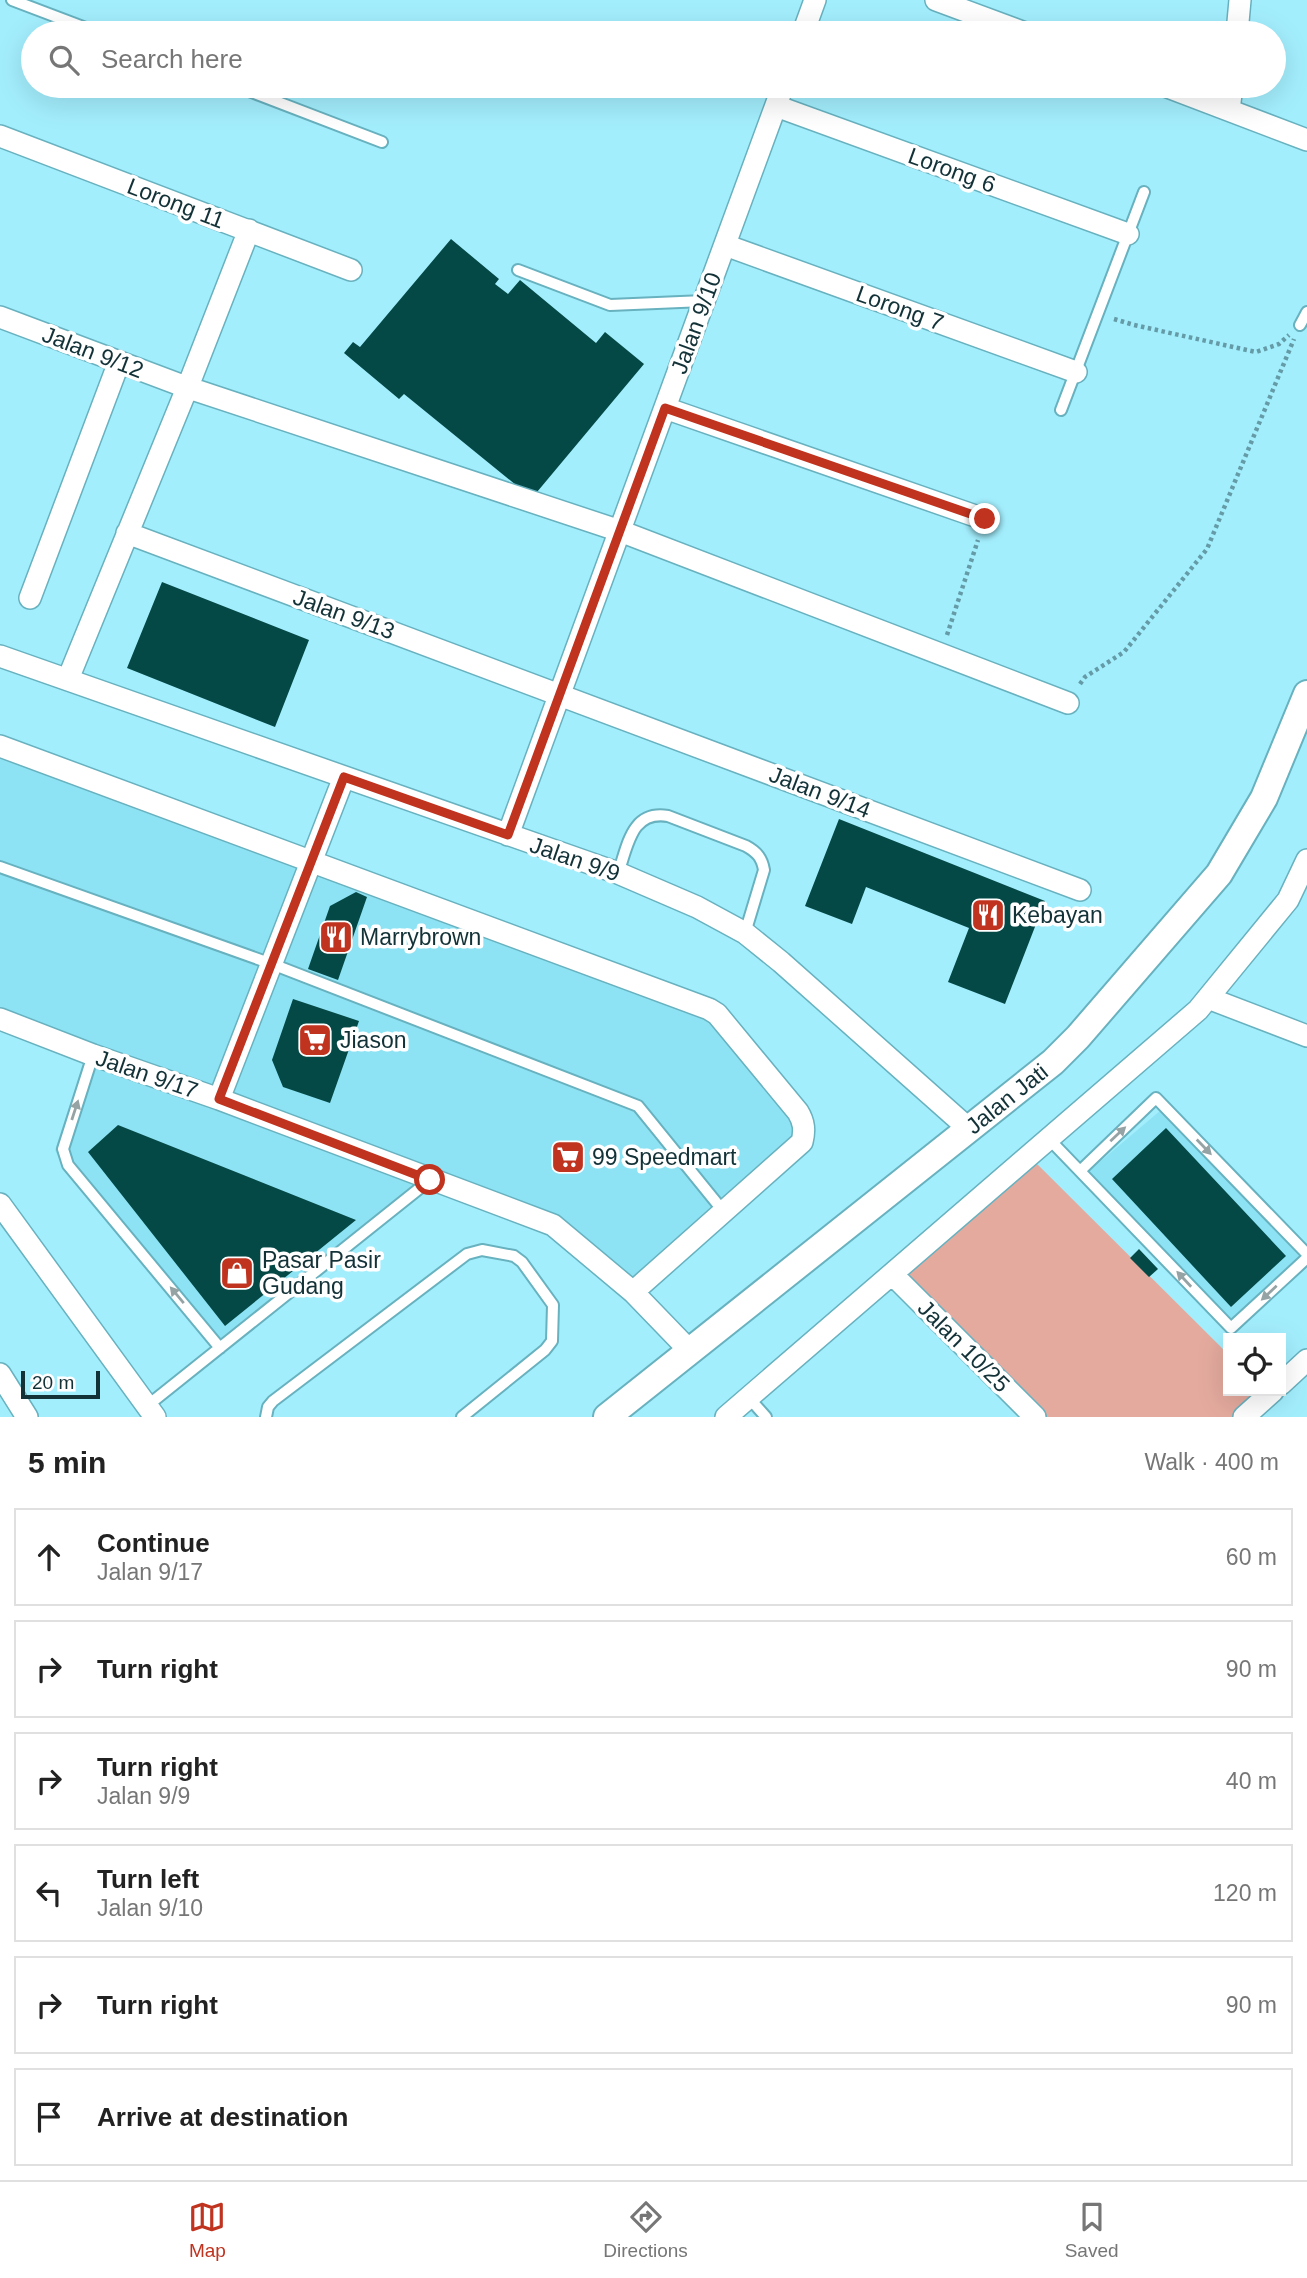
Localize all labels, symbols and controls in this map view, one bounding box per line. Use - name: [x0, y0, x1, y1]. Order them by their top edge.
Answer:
- search box: [21, 21, 1286, 98]
- icon: search: [45, 41, 83, 79]
- text: Search here: [101, 44, 243, 74]
- street label: Lorong 6: [905, 142, 999, 198]
- street label: Lorong 11: [124, 173, 228, 233]
- street label: Jalan 9/10: [666, 269, 726, 377]
- street label: Lorong 7: [853, 280, 947, 336]
- street label: Jalan 9/12: [39, 321, 147, 383]
- route end: [969, 503, 1000, 534]
- street label: Jalan 9/13: [290, 584, 398, 644]
- street label: Jalan 9/14: [766, 761, 874, 823]
- street label: Jalan 9/9: [527, 832, 623, 886]
- restaurant icon: Kebayan: [969, 896, 1007, 934]
- place label: Kebayan: [1012, 902, 1103, 928]
- restaurant icon: Marrybrown: [317, 918, 355, 956]
- place label: Marrybrown: [360, 924, 481, 950]
- supermarket icon: Jiason: [296, 1021, 334, 1059]
- place label: Jiason: [340, 1027, 406, 1053]
- street label: Jalan 9/17: [93, 1044, 201, 1104]
- street label: Jalan Jati: [961, 1058, 1053, 1139]
- one-way arrow: [71, 1099, 81, 1120]
- one-way arrow: [1109, 1126, 1126, 1142]
- supermarket icon: 99 Speedmart: [549, 1138, 587, 1176]
- one-way arrow: [1195, 1138, 1211, 1155]
- place label: 99 Speedmart: [592, 1144, 737, 1170]
- route start: [414, 1164, 445, 1195]
- place label: Pasar Pasir Gudang: [262, 1247, 381, 1299]
- shop icon: Pasar Pasir Gudang: [218, 1254, 256, 1292]
- one-way arrow: [1176, 1270, 1192, 1287]
- one-way arrow: [1260, 1285, 1278, 1301]
- one-way arrow: [170, 1287, 185, 1304]
- street label: Jalan 10/25: [913, 1295, 1015, 1397]
- map controls: [1223, 1333, 1286, 1396]
- button: locate: [1223, 1333, 1286, 1396]
- scale bar: [21, 1368, 100, 1400]
- text: 20 m: [32, 1372, 74, 1393]
- text: 5 min: [28, 1446, 106, 1479]
- text: Walk · 400 m: [1144, 1449, 1279, 1475]
- text: Continue: [97, 1528, 210, 1558]
- icon: ahead: [30, 1538, 68, 1576]
- text: 60 m: [1226, 1544, 1277, 1570]
- text: Jalan 9/17: [97, 1559, 203, 1585]
- icon: right: [30, 1650, 68, 1688]
- text: Turn right: [97, 1654, 218, 1684]
- text: 90 m: [1226, 1656, 1277, 1682]
- text: Turn right: [97, 1752, 218, 1782]
- icon: right: [30, 1762, 68, 1800]
- text: 40 m: [1226, 1768, 1277, 1794]
- text: Jalan 9/9: [97, 1783, 190, 1809]
- text: Turn left: [97, 1864, 199, 1894]
- icon: left: [30, 1874, 68, 1912]
- text: 120 m: [1213, 1880, 1277, 1906]
- text: Jalan 9/10: [97, 1895, 203, 1921]
- icon: right: [30, 1986, 68, 2024]
- text: Turn right: [97, 1990, 218, 2020]
- text: 90 m: [1226, 1992, 1277, 2018]
- icon: arrive: [30, 2098, 68, 2136]
- text: Arrive at destination: [97, 2102, 348, 2132]
- tab: Map: [188, 2198, 226, 2262]
- tab: Directions: [603, 2198, 688, 2262]
- tab: Saved: [1065, 2198, 1119, 2262]

